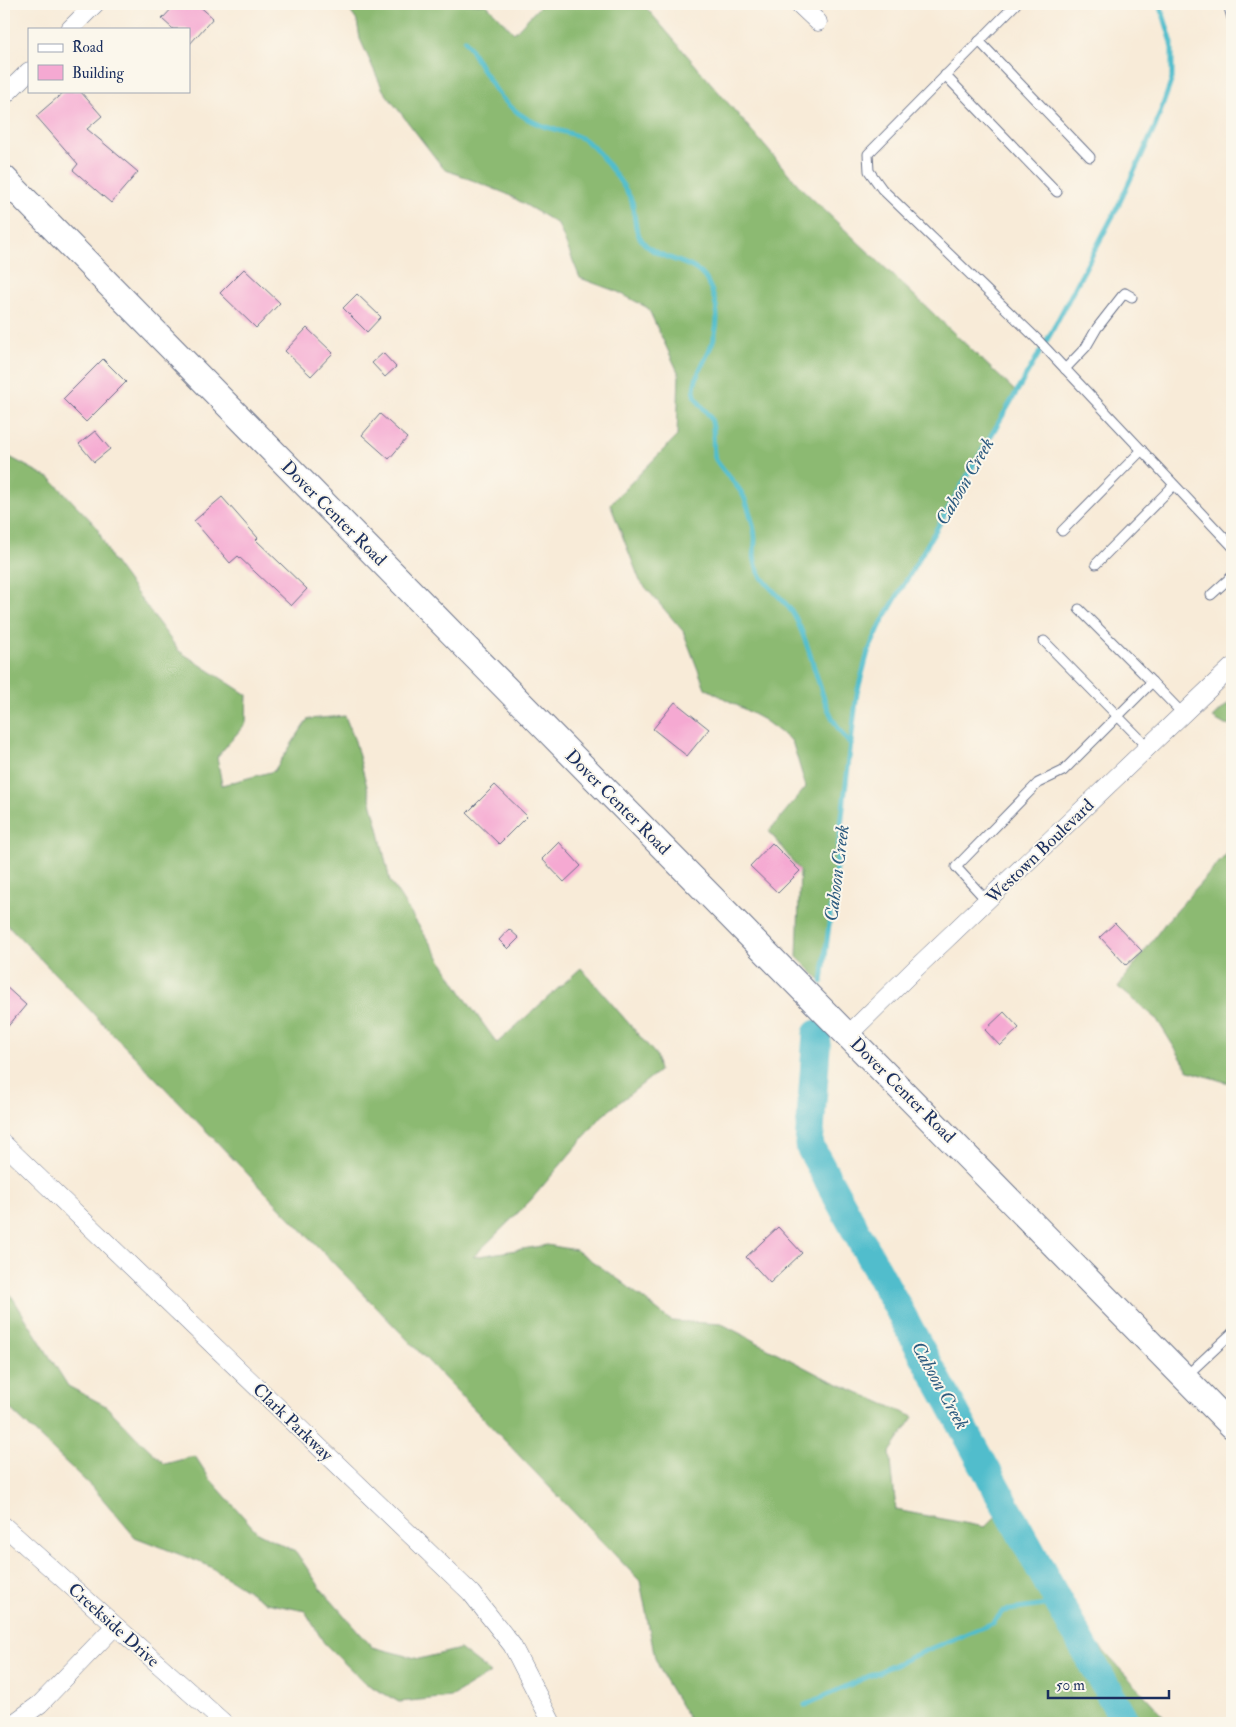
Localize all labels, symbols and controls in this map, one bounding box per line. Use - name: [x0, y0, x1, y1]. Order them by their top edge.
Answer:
- legend: [28, 28, 190, 92]
- text: Road: [72, 38, 104, 57]
- text: Building: [72, 64, 124, 83]
- water label: Cahoon Creek: [930, 433, 1000, 530]
- street label: Dover Center Road: [276, 456, 391, 571]
- street label: Dover Center Road: [560, 745, 675, 860]
- street label: Westown Boulevard: [981, 794, 1099, 909]
- water label: Cahoon Creek: [819, 823, 855, 923]
- street label: Dover Center Road: [845, 1033, 960, 1148]
- water label: Cahoon Creek: [906, 1337, 974, 1434]
- street label: Clark Parkway: [248, 1378, 338, 1467]
- street label: Creekside Drive: [63, 1578, 165, 1673]
- scale bar: [1048, 1667, 1170, 1699]
- text: 50 m: [1056, 1676, 1085, 1695]

